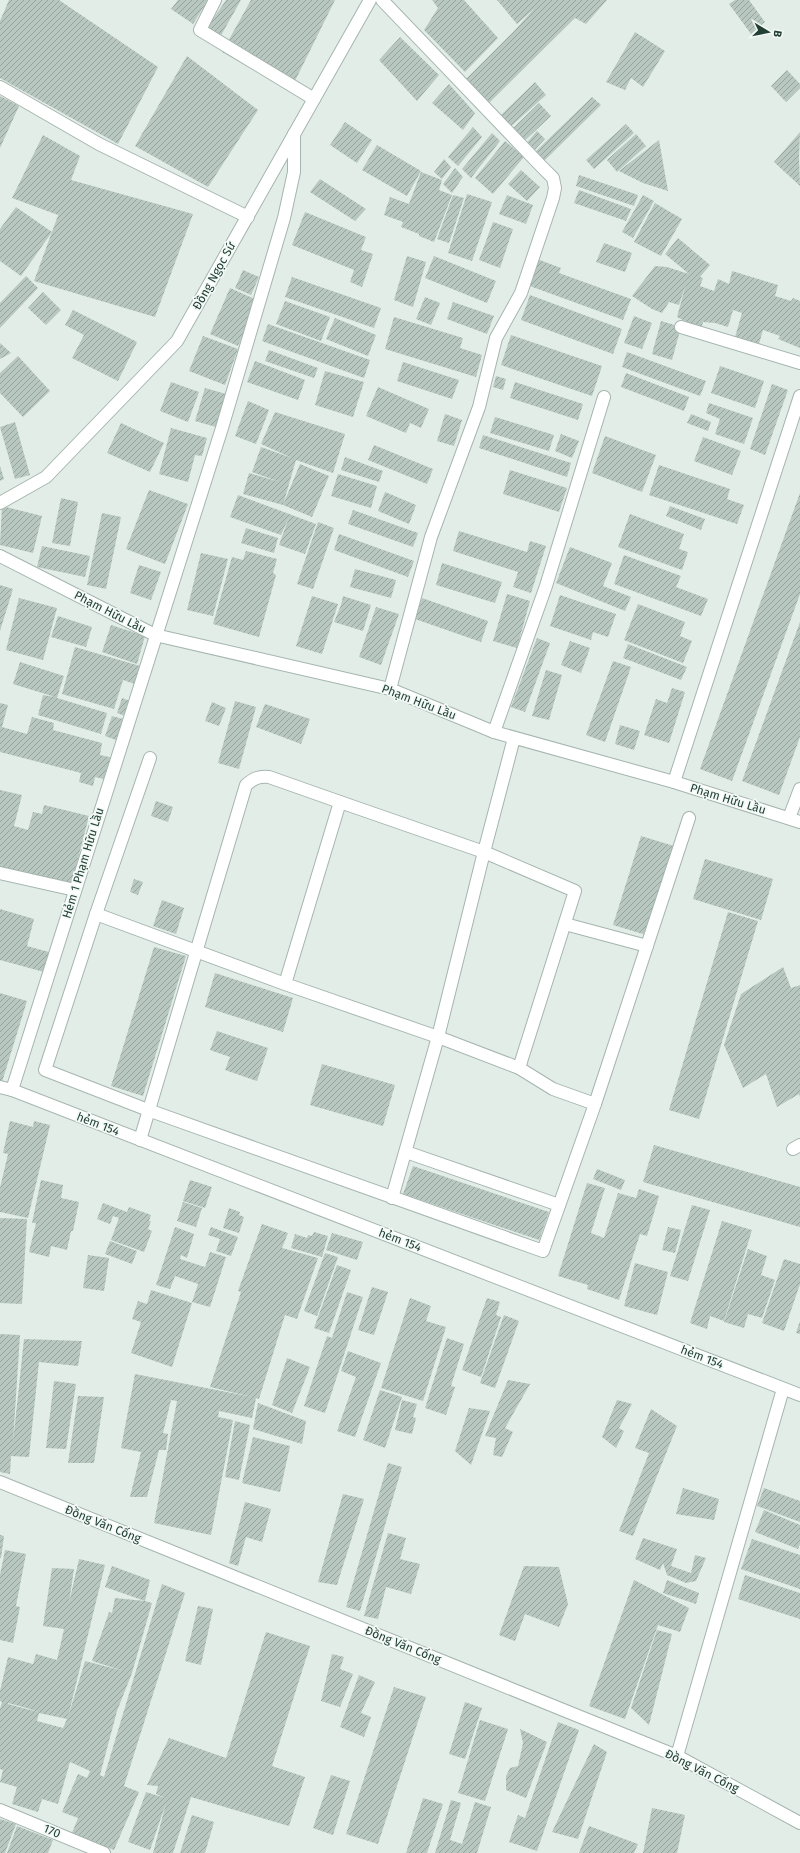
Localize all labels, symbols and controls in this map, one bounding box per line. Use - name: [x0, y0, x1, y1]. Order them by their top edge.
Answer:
- north arrow: [748, 12, 788, 52]
- text: B: [770, 29, 784, 38]
- street label: Đồng Ngọc Sứ: [189, 239, 239, 312]
- street label: Phạm Hữu Lầu: [72, 587, 149, 636]
- street label: Phạm Hữu Lầu: [380, 680, 459, 723]
- street label: Phạm Hữu Lầu: [688, 780, 768, 817]
- street label: Hẻm 1 Phạm Hữu Lầu: [59, 806, 107, 920]
- street label: hẻm 154: [75, 1109, 122, 1139]
- street label: hẻm 154: [377, 1225, 424, 1255]
- street label: hẻm 154: [679, 1342, 726, 1372]
- street label: Đồng Văn Cống: [63, 1501, 144, 1546]
- street label: Đồng Văn Cống: [363, 1622, 444, 1667]
- street label: Đồng Văn Cống: [663, 1745, 742, 1796]
- street label: 170: [41, 1821, 63, 1841]

